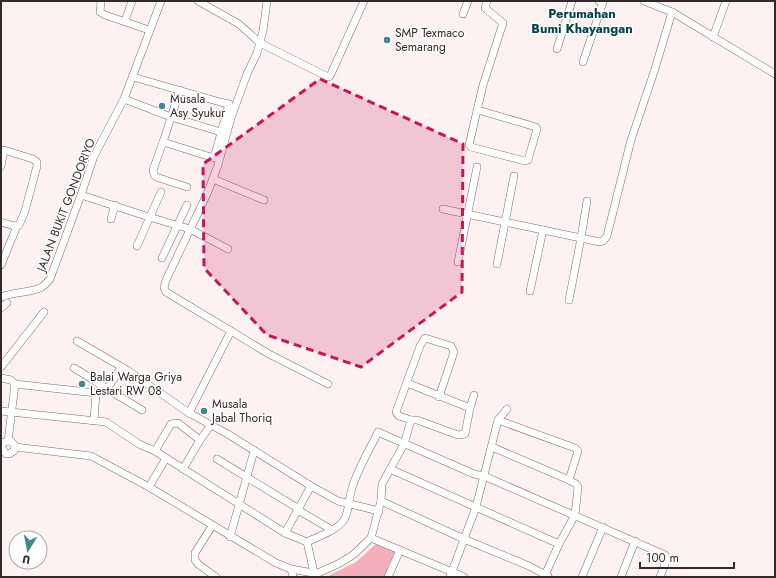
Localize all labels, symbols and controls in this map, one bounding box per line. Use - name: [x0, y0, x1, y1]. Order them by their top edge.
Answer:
- district label: Perumahan Bumi Khayangan: [531, 4, 633, 38]
- place label: SMP Texmaco Semarang: [395, 24, 465, 56]
- marker: SMP Texmaco Semarang: [382, 35, 392, 45]
- place label: Musala Asy Syukur: [170, 90, 226, 122]
- marker: Musala Asy Syukur: [157, 101, 167, 111]
- street label: JALAN BUKIT GONDORIYO: [32, 136, 100, 276]
- place label: Balai Warga Griya Lestari RW 08: [90, 368, 182, 400]
- marker: Balai Warga Griya Lestari RW 08: [77, 379, 87, 389]
- place label: Musala Jabal Thoriq: [210, 395, 272, 427]
- marker: Musala Jabal Thoriq: [199, 406, 209, 416]
- north arrow: [8, 530, 48, 570]
- scale bar: [640, 544, 734, 570]
- text: 100 m: [646, 549, 679, 567]
- text: U: [21, 551, 31, 568]

